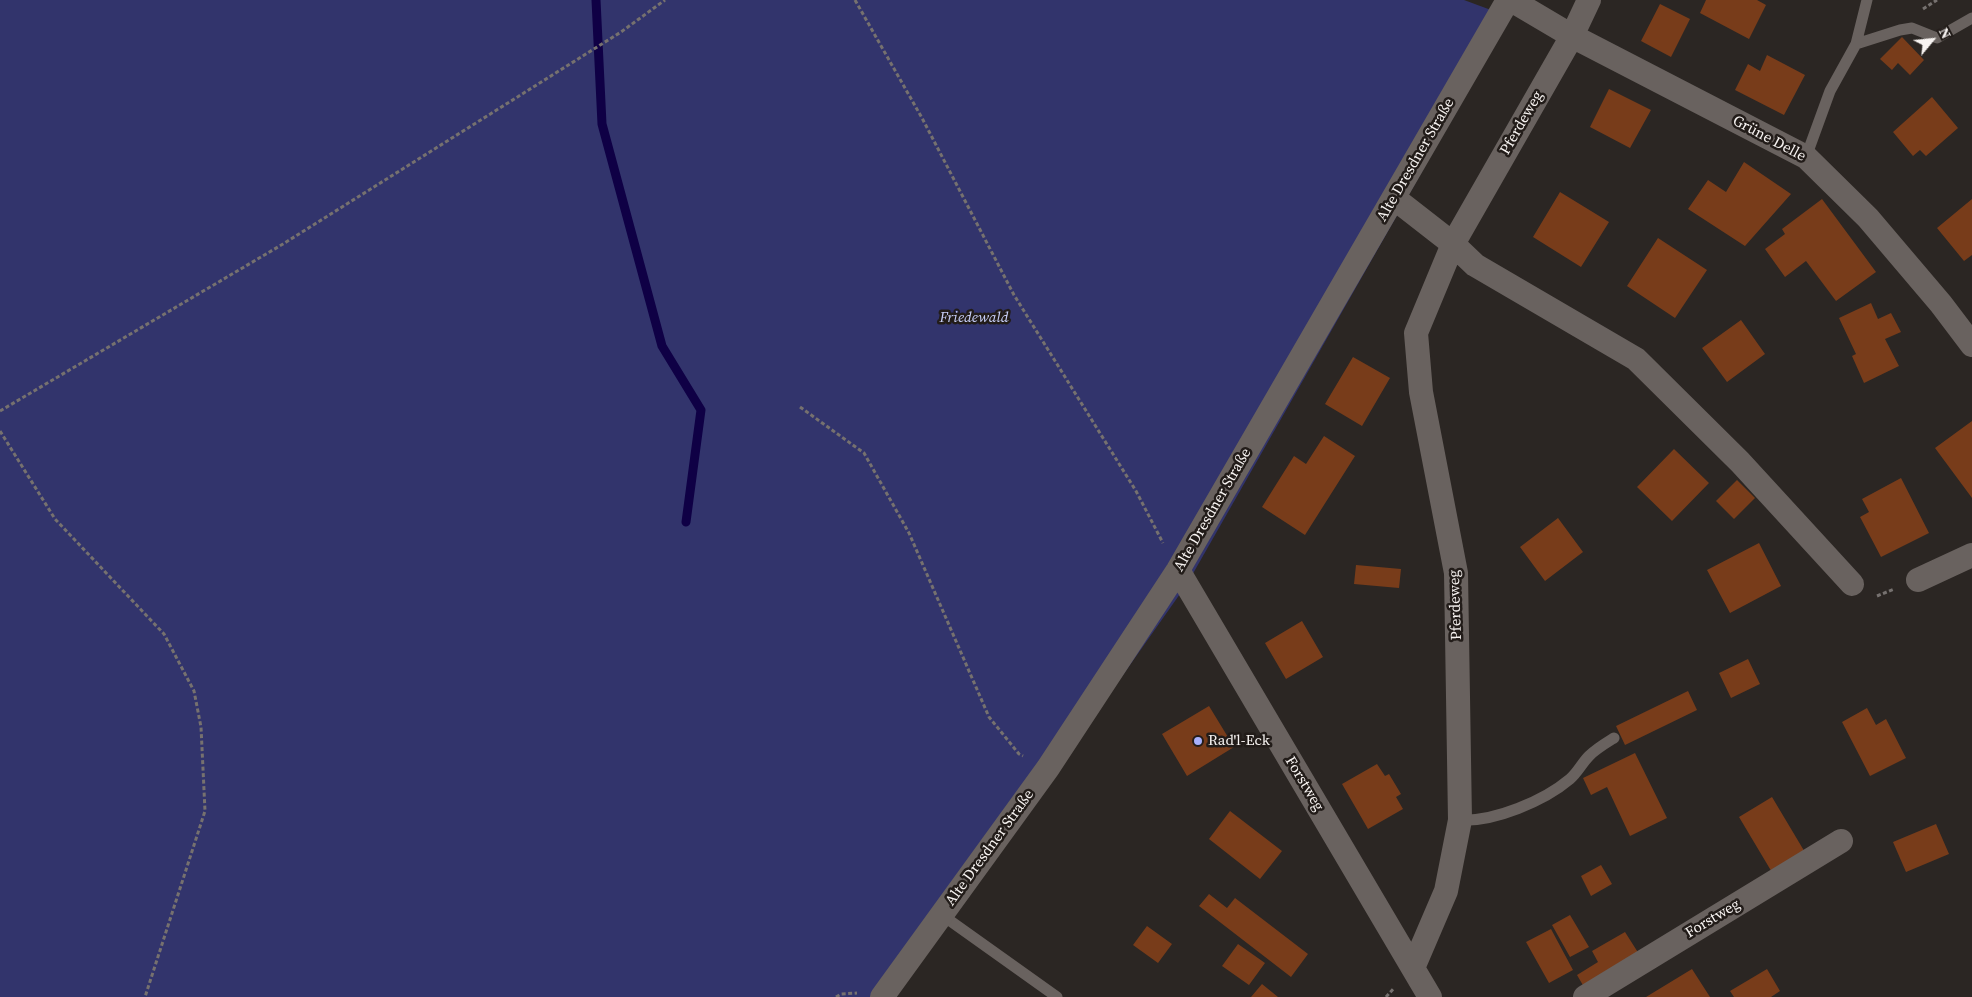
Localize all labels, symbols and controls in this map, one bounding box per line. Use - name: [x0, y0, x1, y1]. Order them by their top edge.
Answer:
- north arrow: [1907, 15, 1957, 65]
- text: N: [1934, 24, 1956, 42]
- street label: Pferdeweg: [1497, 88, 1547, 158]
- street label: Alte Dresdner Straße: [1373, 95, 1459, 225]
- street label: Grüne Delle: [1729, 112, 1809, 166]
- park label: Friedewald: [939, 309, 1009, 327]
- street label: Alte Dresdner Straße: [1170, 445, 1256, 575]
- street label: Pferdeweg: [1446, 570, 1466, 640]
- place label: Rad'l-Eck: [1208, 732, 1270, 750]
- marker: Rad'l-Eck: [1192, 735, 1204, 747]
- street label: Forstweg: [1281, 753, 1327, 815]
- street label: Alte Dresdner Straße: [942, 786, 1038, 910]
- street label: Forstweg: [1682, 896, 1744, 942]

